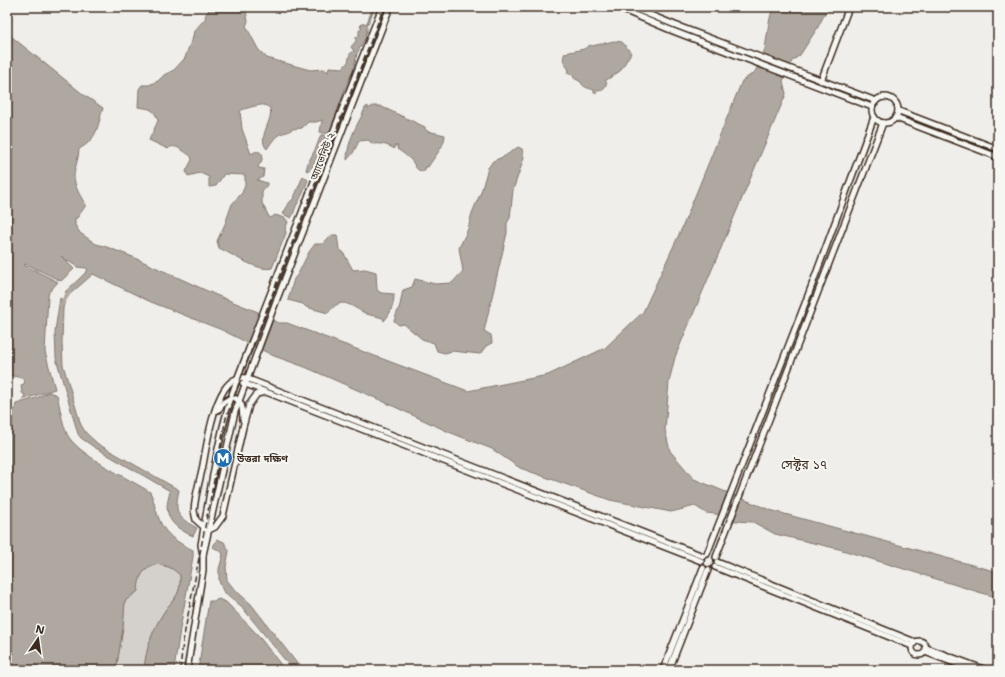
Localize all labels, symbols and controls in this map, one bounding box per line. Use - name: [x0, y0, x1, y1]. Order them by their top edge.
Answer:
- street label: অ্যাভেনিউ ২: [307, 130, 338, 183]
- metro station icon: উত্তরা দক্ষিণ: [212, 447, 234, 469]
- place label: উত্তরা দক্ষিণ: [236, 452, 288, 465]
- district label: সেক্টর ১৭: [781, 457, 827, 473]
- north arrow: [18, 619, 58, 659]
- text: N: [34, 621, 46, 638]

